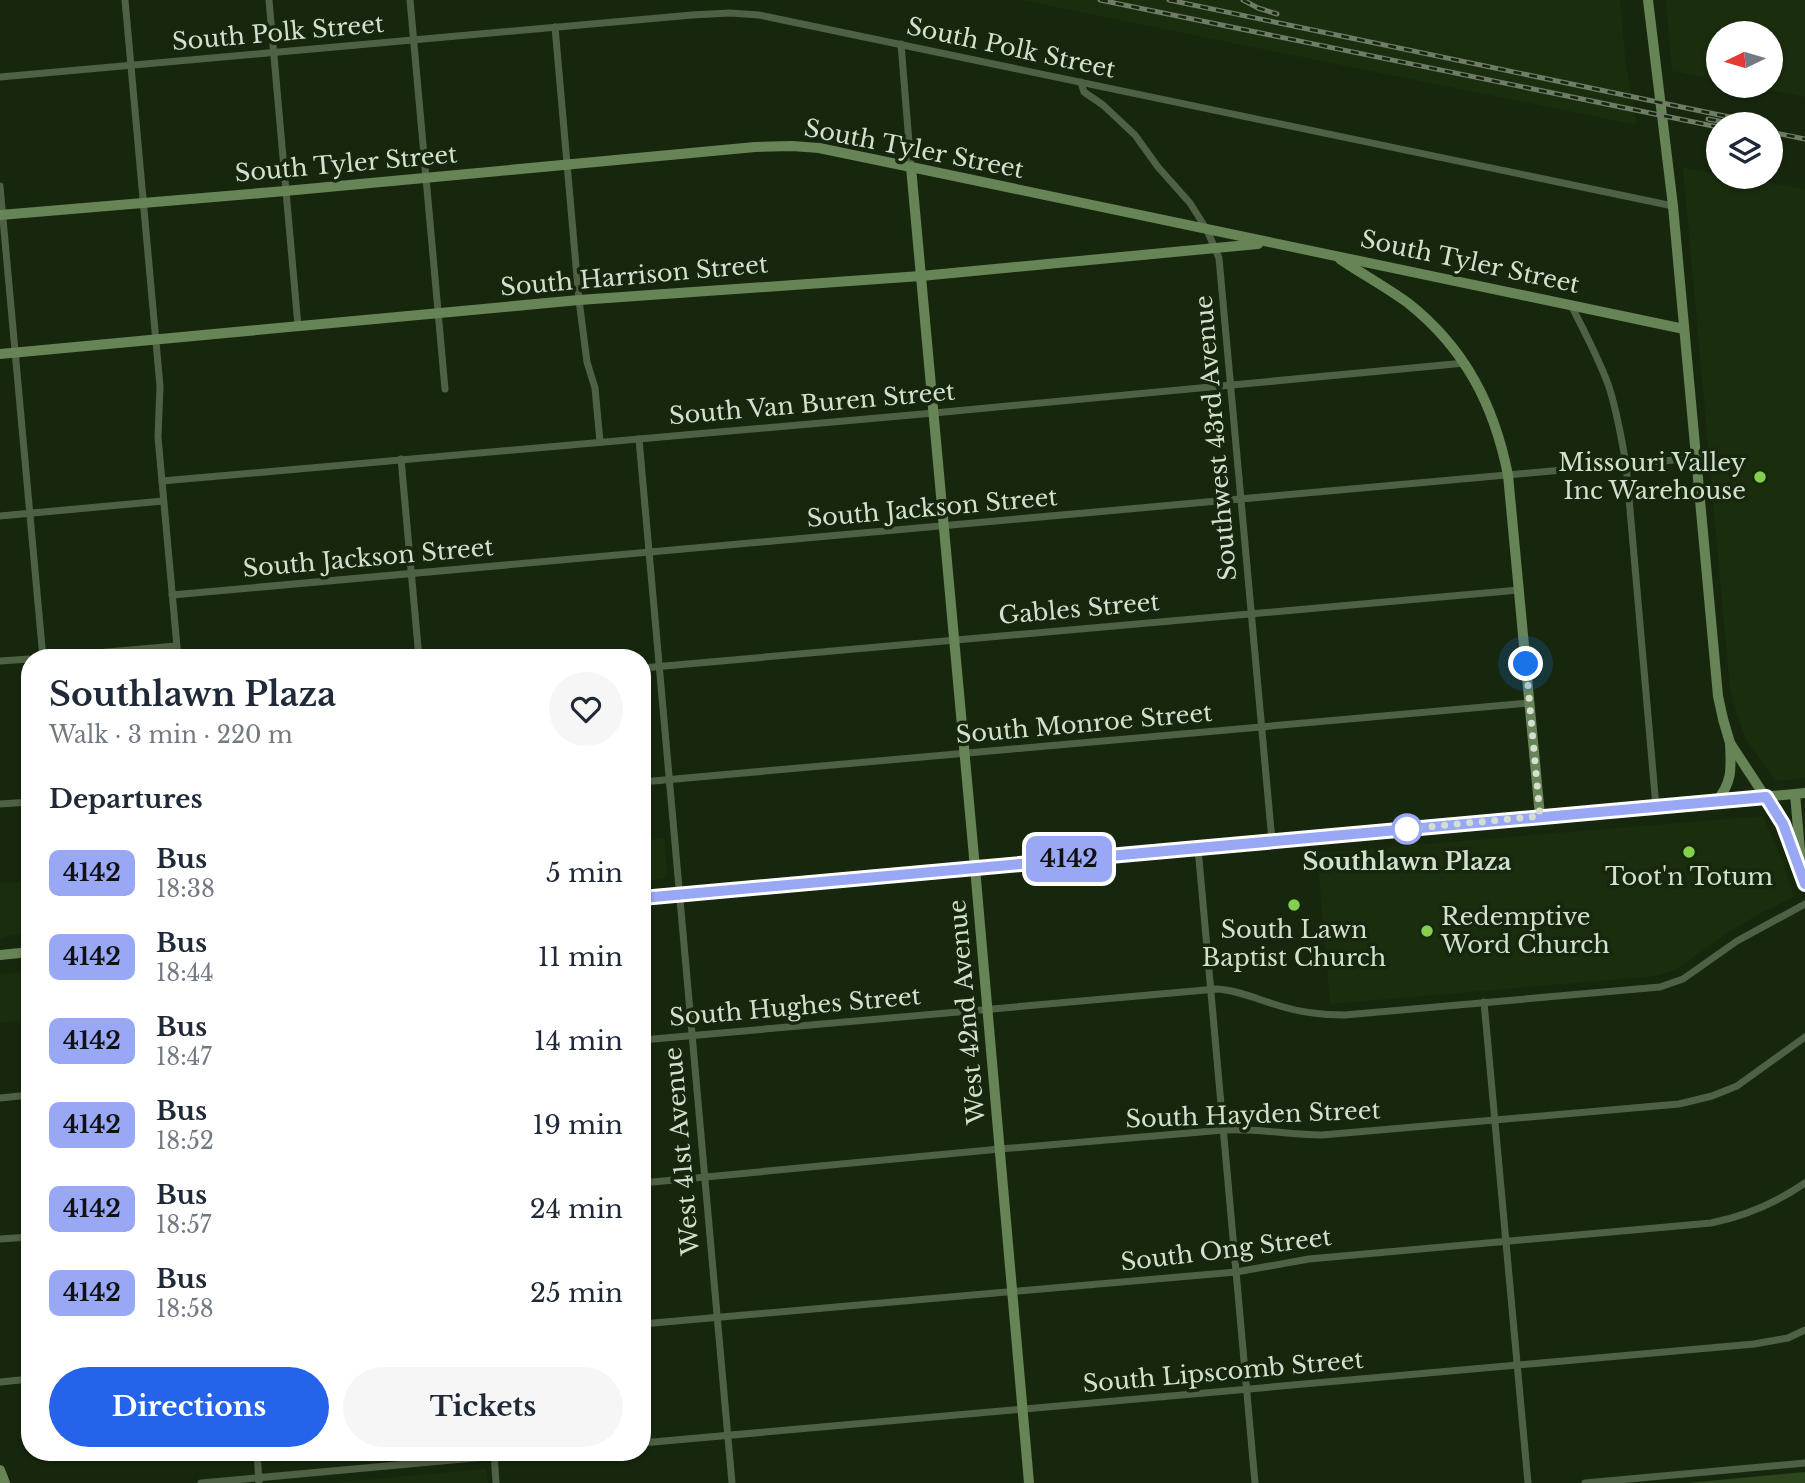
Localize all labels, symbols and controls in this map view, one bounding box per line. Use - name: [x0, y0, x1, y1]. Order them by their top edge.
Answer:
- street label: South Polk Street: [171, 9, 385, 56]
- street label: South Polk Street: [904, 11, 1118, 84]
- north arrow: [1706, 21, 1783, 98]
- map controls: [1706, 21, 1783, 189]
- button: layers: [1706, 112, 1783, 189]
- street label: South Tyler Street: [802, 113, 1026, 184]
- street label: South Tyler Street: [234, 139, 458, 188]
- street label: South Tyler Street: [1358, 224, 1582, 299]
- street label: South Harrison Street: [499, 249, 769, 302]
- street label: Southwest 43rd Avenue: [1189, 294, 1242, 582]
- street label: South Van Buren Street: [668, 377, 956, 430]
- place label: Missouri Valley Inc Warehouse: [1558, 448, 1747, 505]
- marker: Missouri Valley Inc Warehouse: [1752, 469, 1768, 485]
- street label: South Jackson Street: [805, 482, 1059, 533]
- street label: South Jackson Street: [241, 532, 495, 583]
- street label: Gables Street: [997, 587, 1161, 630]
- your location: [1508, 646, 1543, 681]
- button: heart: [549, 672, 623, 746]
- text: Southlawn Plaza: [49, 674, 336, 715]
- street label: South Monroe Street: [955, 698, 1213, 749]
- text: Walk · 3 min · 220 m: [49, 721, 293, 749]
- text: Departures: [49, 783, 203, 815]
- marker: Southlawn Plaza: [1392, 814, 1422, 844]
- line badge: 4142: [1020, 836, 1118, 882]
- text: Bus: [156, 843, 207, 875]
- text: 4142: [1040, 844, 1098, 873]
- marker: Toot'n Totum: [1681, 844, 1697, 860]
- place label: Southlawn Plaza: [1303, 847, 1512, 876]
- text: 5 min: [546, 857, 623, 889]
- text: 4142: [63, 858, 121, 887]
- place label: Toot'n Totum: [1605, 862, 1773, 891]
- text: 18:38: [156, 875, 215, 903]
- marker: South Lawn Baptist Church: [1286, 897, 1302, 913]
- street label: West 42nd Avenue: [942, 898, 991, 1127]
- place label: Redemptive Word Church: [1440, 902, 1610, 959]
- place label: South Lawn Baptist Church: [1202, 915, 1386, 972]
- marker: Redemptive Word Church: [1419, 923, 1435, 939]
- text: Bus: [156, 927, 207, 959]
- text: 11 min: [538, 941, 623, 973]
- text: 4142: [63, 942, 121, 971]
- text: 18:44: [156, 959, 214, 987]
- street label: South Hughes Street: [668, 981, 922, 1032]
- text: Bus: [156, 1011, 207, 1043]
- text: 14 min: [534, 1025, 623, 1057]
- text: 4142: [63, 1026, 121, 1055]
- text: 18:47: [156, 1043, 212, 1071]
- street label: West 41st Avenue: [658, 1046, 705, 1257]
- text: Bus: [156, 1095, 207, 1127]
- street label: South Hayden Street: [1125, 1096, 1381, 1133]
- text: 19 min: [533, 1109, 623, 1141]
- text: 4142: [63, 1110, 121, 1139]
- text: 18:52: [156, 1127, 214, 1155]
- text: Bus: [156, 1179, 207, 1211]
- text: 24 min: [530, 1193, 623, 1225]
- text: 4142: [63, 1194, 121, 1223]
- text: 18:57: [156, 1211, 211, 1239]
- street label: South Ong Street: [1119, 1222, 1333, 1277]
- text: Bus: [156, 1263, 207, 1295]
- text: 25 min: [530, 1277, 623, 1309]
- text: 4142: [63, 1278, 121, 1307]
- text: 18:58: [156, 1295, 214, 1323]
- street label: South Lipscomb Street: [1081, 1345, 1365, 1398]
- button: Directions: [49, 1367, 329, 1447]
- button: Tickets: [343, 1367, 623, 1447]

